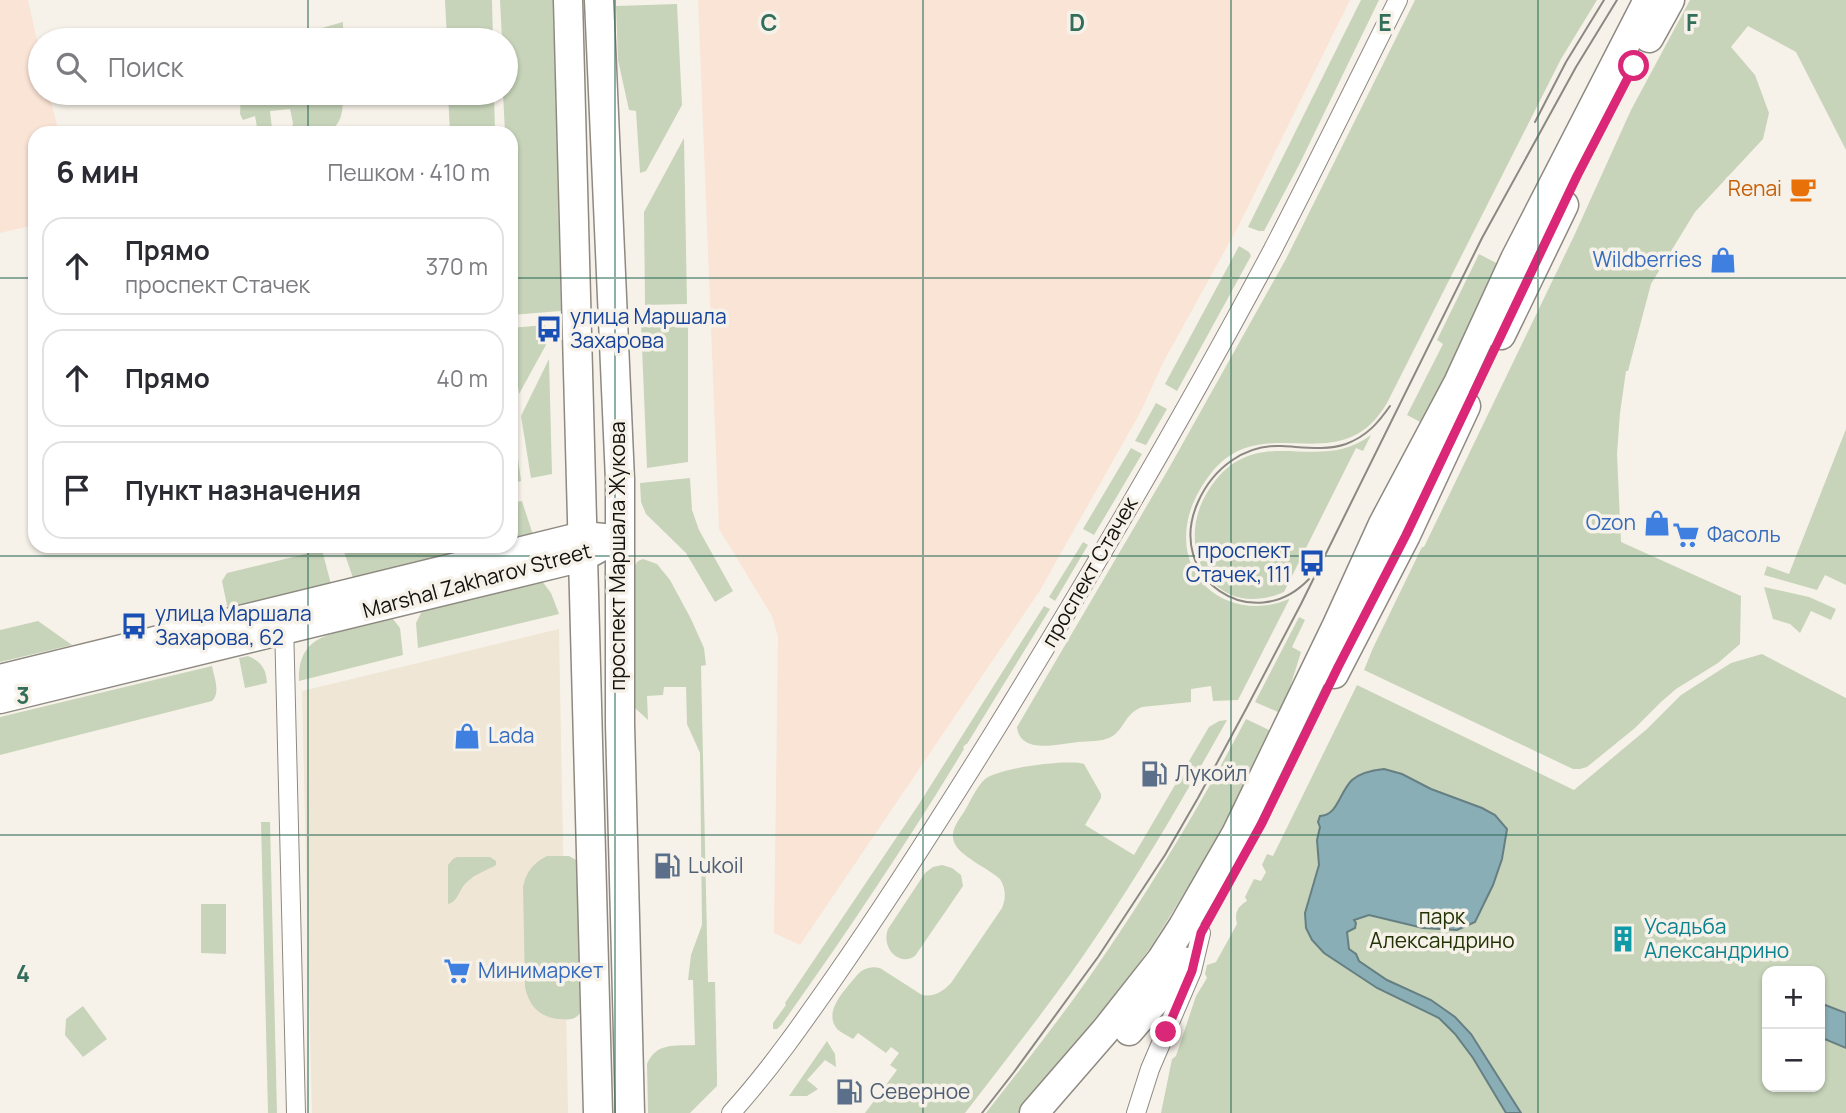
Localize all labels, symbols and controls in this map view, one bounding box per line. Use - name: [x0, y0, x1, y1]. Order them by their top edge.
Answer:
- text: C: [761, 6, 778, 38]
- text: D: [1069, 6, 1085, 38]
- text: E: [1378, 6, 1392, 38]
- text: F: [1686, 6, 1698, 38]
- search box: [28, 28, 518, 105]
- icon: search: [52, 48, 90, 86]
- text: Поиск: [108, 49, 183, 85]
- route start: [1618, 50, 1649, 81]
- text: 6 мин: [56, 151, 139, 192]
- text: Пешком · 410 m: [327, 156, 490, 188]
- place label: Renai: [1728, 174, 1782, 202]
- cafe icon: Renai: [1788, 174, 1818, 204]
- text: Прямо: [125, 232, 210, 268]
- place label: Wildberries: [1592, 245, 1702, 273]
- shop icon: Wildberries: [1708, 245, 1738, 275]
- icon: ahead: [58, 247, 96, 285]
- text: 370 m: [426, 250, 488, 282]
- text: проспект Стачек: [125, 268, 310, 300]
- place label: улица Маршала Захарова: [570, 302, 727, 354]
- bus stop icon: улица Маршала Захарова: [534, 314, 564, 344]
- icon: ahead: [58, 359, 96, 397]
- text: Прямо: [125, 360, 210, 396]
- text: 40 m: [436, 362, 488, 394]
- street label: проспект Маршала Жукова: [603, 421, 631, 691]
- icon: arrive: [58, 471, 96, 509]
- text: Пункт назначения: [125, 472, 361, 508]
- street label: проспект Стачек: [1035, 491, 1144, 652]
- place label: Ozon: [1586, 508, 1636, 536]
- shop icon: Ozon: [1642, 508, 1672, 538]
- supermarket icon: Фасоль: [1671, 520, 1701, 550]
- place label: Фасоль: [1707, 520, 1781, 548]
- street label: Marshal Zakharov Street: [359, 536, 594, 624]
- place label: проспект Стачек, 111: [1186, 536, 1291, 588]
- bus stop icon: проспект Стачек, 111: [1297, 548, 1327, 578]
- place label: улица Маршала Захарова, 62: [155, 599, 312, 651]
- bus stop icon: улица Маршала Захарова, 62: [119, 611, 149, 641]
- text: 3: [16, 679, 30, 711]
- shop icon: Lada: [452, 721, 482, 751]
- place label: Lada: [488, 721, 535, 749]
- fuel station icon: Лукойл: [1139, 759, 1169, 789]
- place label: Лукойл: [1175, 759, 1247, 787]
- fuel station icon: Lukoil: [652, 851, 682, 881]
- place label: Lukoil: [688, 851, 744, 879]
- park label: парк Александрино: [1369, 902, 1515, 954]
- place label: Усадьба Александрино: [1644, 912, 1789, 964]
- building icon: Усадьба Александрино: [1608, 924, 1638, 954]
- supermarket icon: Минимаркет: [442, 956, 472, 986]
- place label: Минимаркет: [478, 956, 604, 984]
- text: 4: [16, 957, 30, 989]
- map controls: [1762, 966, 1825, 1092]
- button: +: [1762, 966, 1825, 1029]
- route end: [1150, 1016, 1181, 1047]
- button: −: [1762, 1029, 1825, 1092]
- fuel station icon: Северное: [834, 1077, 864, 1107]
- place label: Северное: [870, 1077, 970, 1105]

